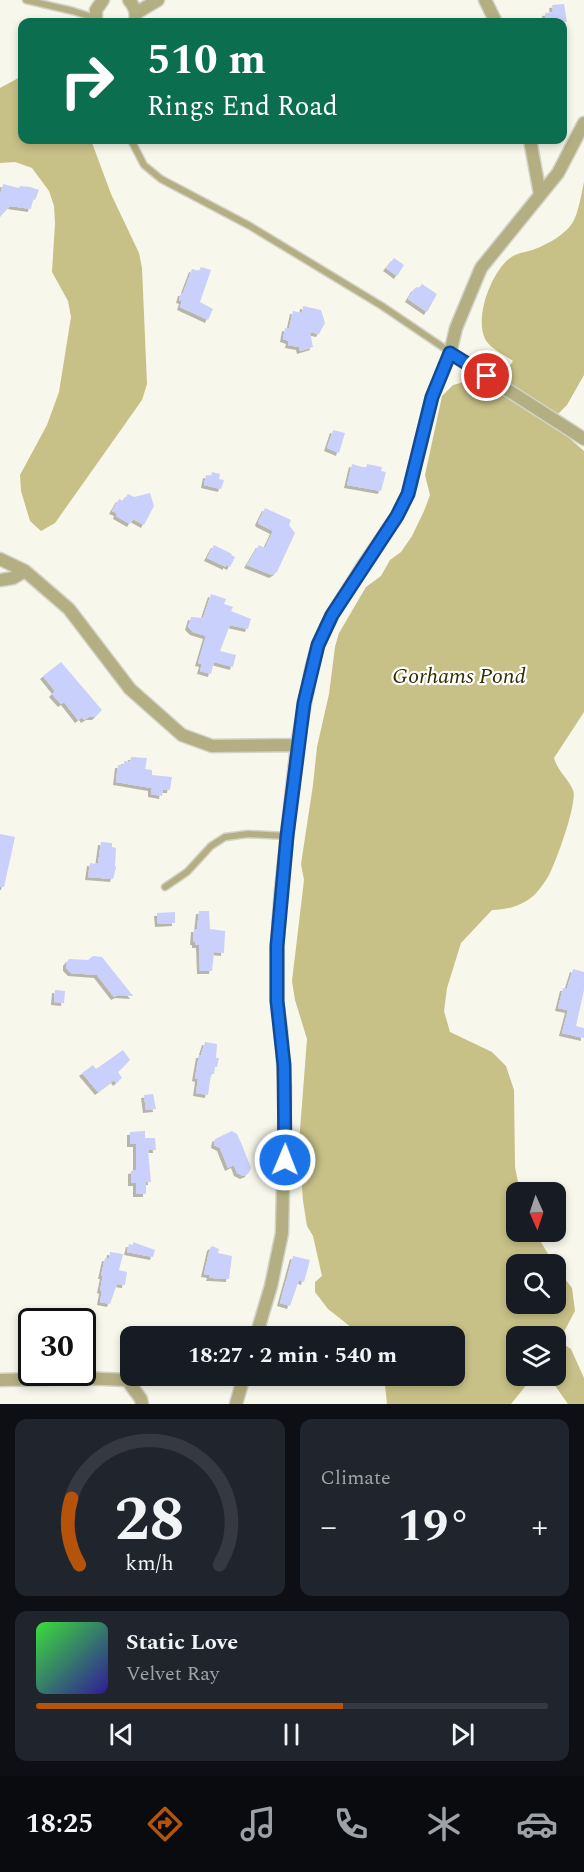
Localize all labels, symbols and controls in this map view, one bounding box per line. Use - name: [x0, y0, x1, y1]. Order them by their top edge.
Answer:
- text: 510 m: [147, 29, 266, 92]
- icon: right: [48, 42, 126, 120]
- text: Rings End Road: [147, 86, 338, 128]
- pin: [461, 350, 512, 401]
- icon: arrive: [470, 359, 503, 392]
- water label: Gorhams Pond: [392, 660, 526, 693]
- position arrow: [253, 1128, 317, 1192]
- north arrow: [506, 1182, 566, 1242]
- map controls: [506, 1182, 566, 1386]
- button: search: [506, 1254, 566, 1314]
- speed limit sign: 30: [18, 1308, 96, 1386]
- button: layers: [506, 1326, 566, 1386]
- text: 18:27 · 2 min · 540 m: [188, 1339, 397, 1372]
- text: Climate: [321, 1463, 391, 1493]
- text: 28: [115, 1473, 185, 1568]
- text: 19°: [398, 1492, 471, 1561]
- text: −: [321, 1502, 337, 1552]
- text: +: [532, 1502, 548, 1552]
- text: km/h: [126, 1547, 174, 1580]
- text: Static Love: [126, 1626, 238, 1659]
- text: Velvet Ray: [126, 1659, 219, 1689]
- icon: previous: [105, 1718, 138, 1751]
- icon: pause: [275, 1718, 308, 1751]
- icon: next: [446, 1718, 479, 1751]
- text: 18:25: [26, 1803, 93, 1845]
- icon: directions: [144, 1803, 186, 1845]
- icon: music: [237, 1803, 279, 1845]
- icon: phone: [330, 1803, 372, 1845]
- icon: climate: [423, 1803, 465, 1845]
- icon: car: [516, 1803, 558, 1845]

